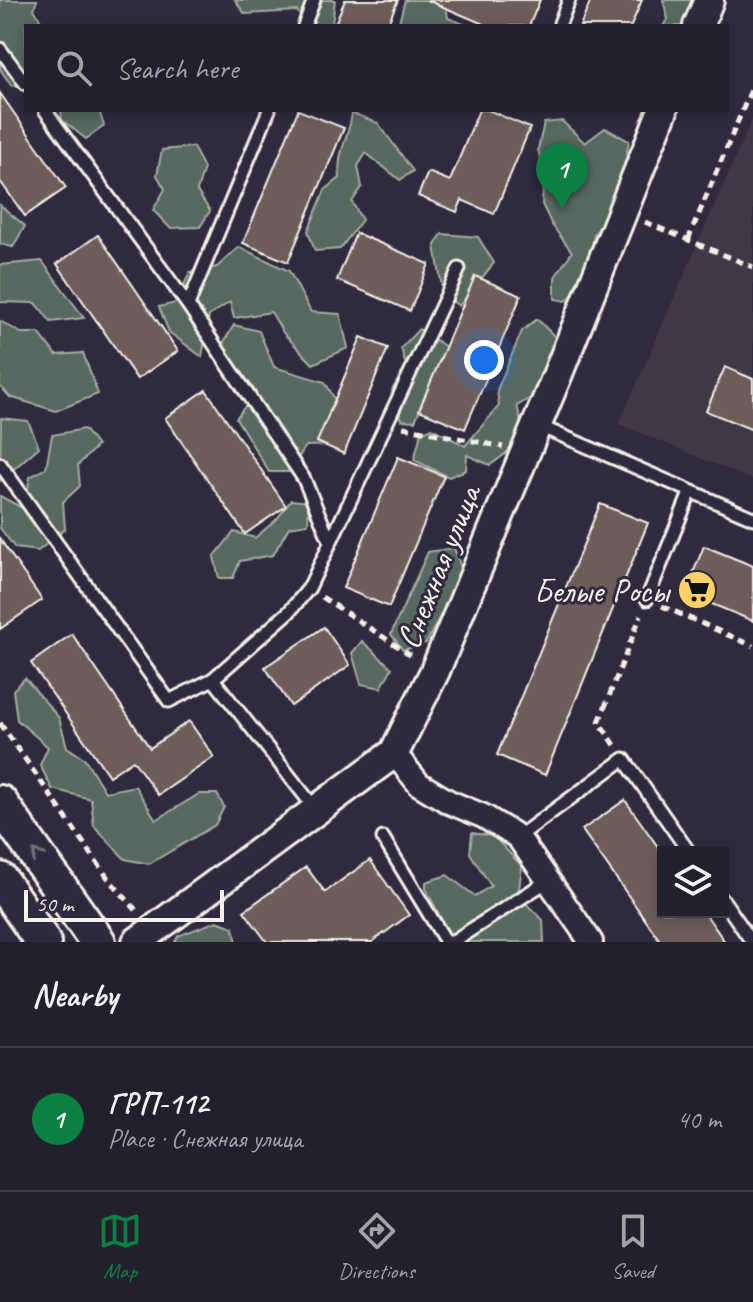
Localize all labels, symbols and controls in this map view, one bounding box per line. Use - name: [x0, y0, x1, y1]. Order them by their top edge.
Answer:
- search box: [24, 24, 729, 112]
- icon: search: [52, 46, 96, 90]
- text: Search here: [116, 49, 238, 87]
- pin: 1: [536, 143, 588, 209]
- your location: [464, 340, 504, 380]
- street label: Снежная улица: [386, 476, 491, 655]
- place label: Белые Росы: [534, 569, 672, 612]
- supermarket icon: Белые Росы: [676, 569, 718, 611]
- map controls: [657, 846, 729, 918]
- button: layers: [657, 846, 729, 918]
- one-way arrow: [32, 850, 47, 864]
- scale bar: [24, 886, 224, 922]
- text: 50 m: [36, 890, 73, 918]
- text: Nearby: [32, 973, 118, 1016]
- text: ГРП-112: [108, 1084, 208, 1122]
- text: 1: [52, 1103, 64, 1136]
- text: 40 m: [677, 1103, 721, 1136]
- text: Place · Снежная улица: [108, 1122, 302, 1155]
- tab: Map: [98, 1209, 142, 1285]
- tab: Directions: [338, 1209, 415, 1285]
- tab: Saved: [611, 1209, 655, 1285]

